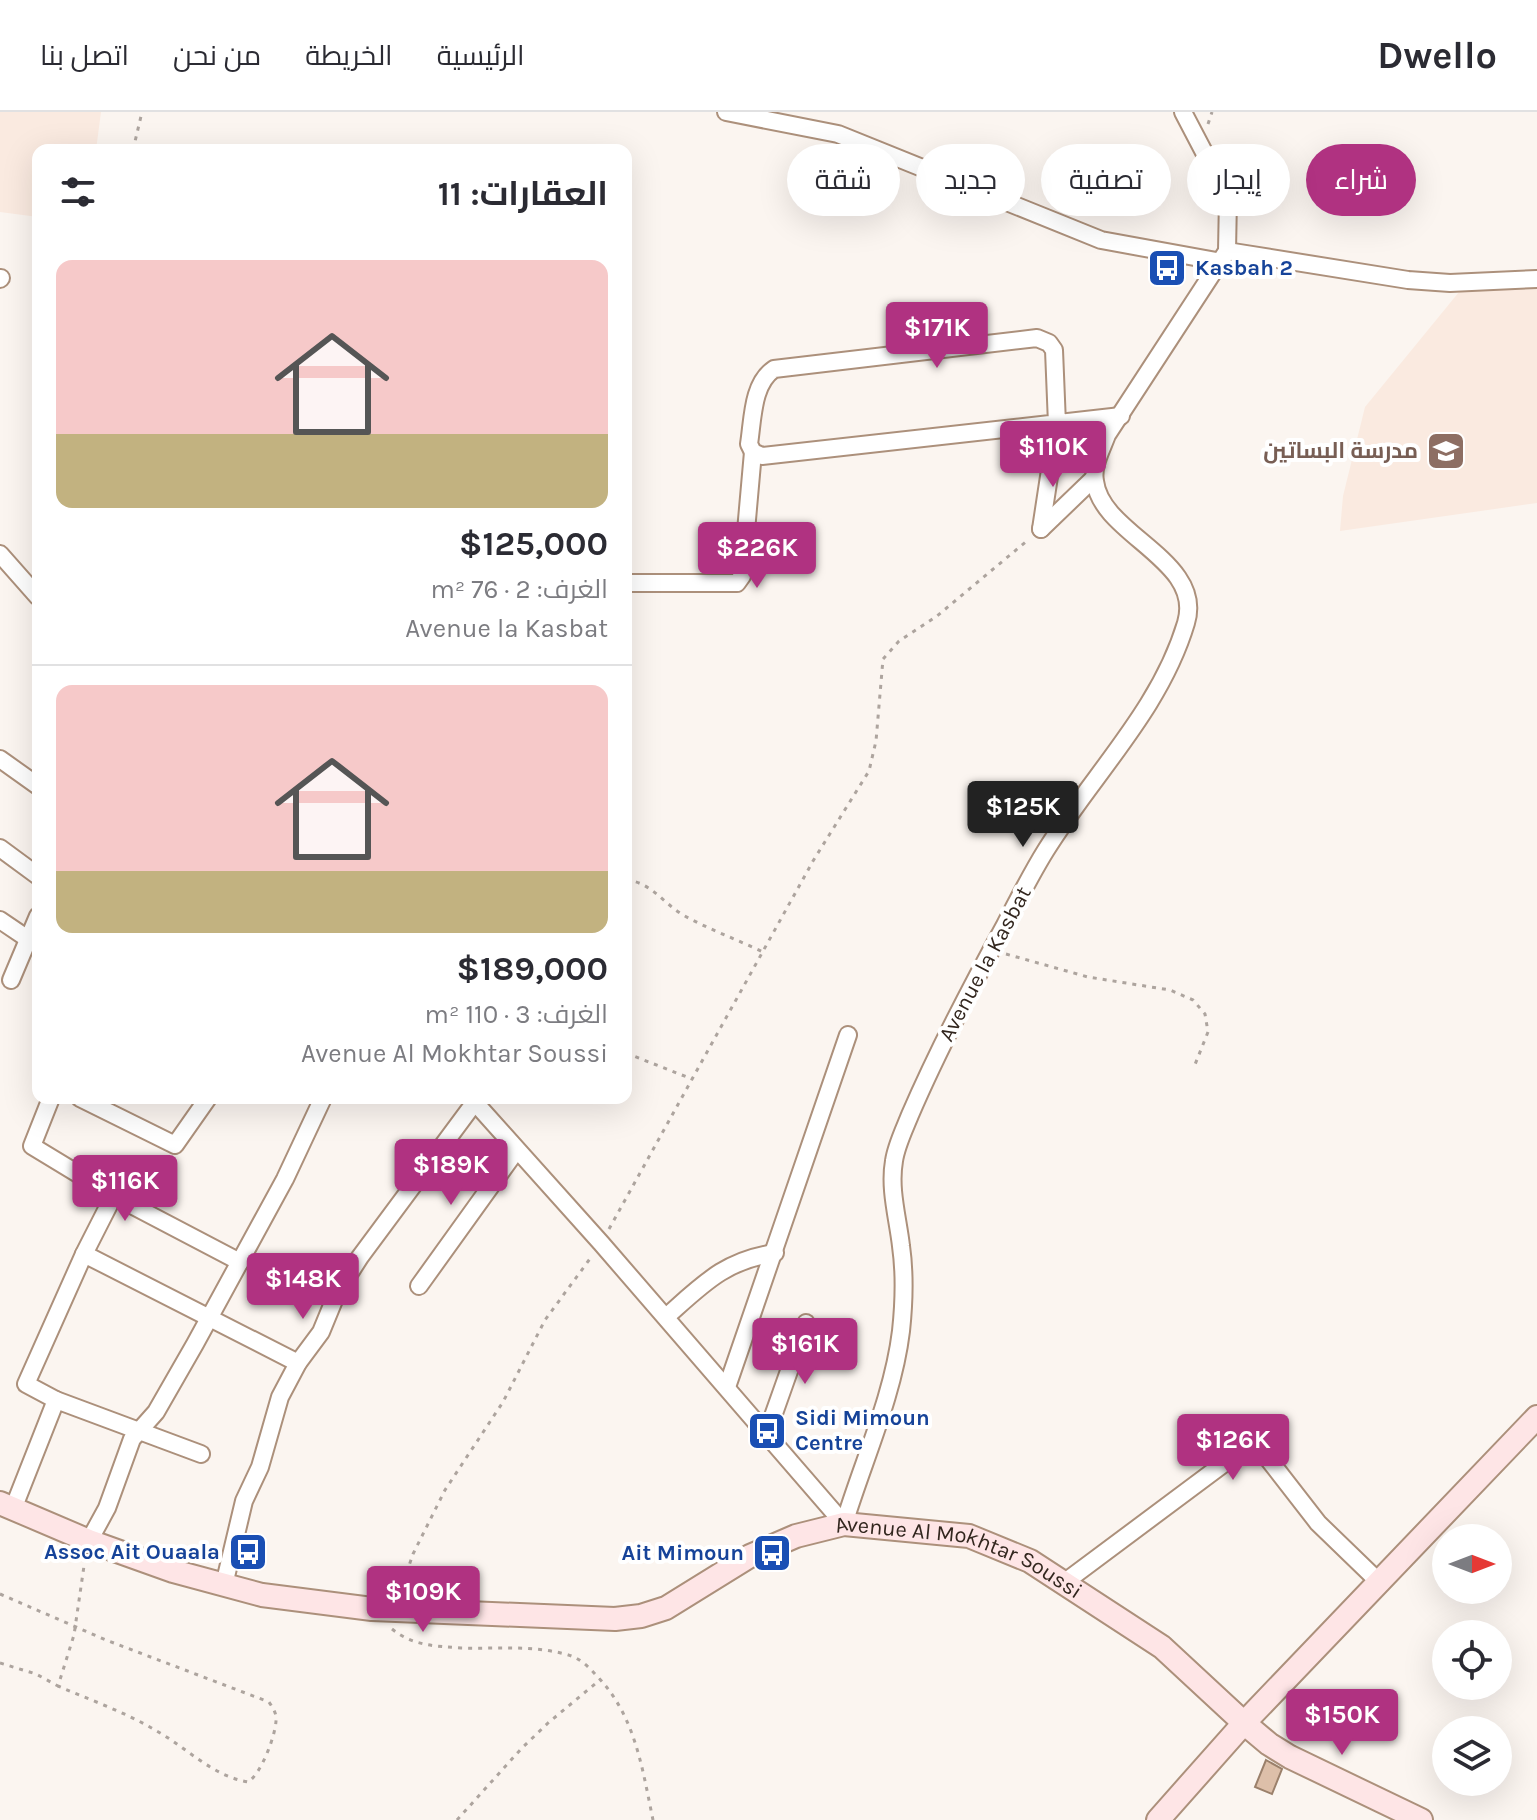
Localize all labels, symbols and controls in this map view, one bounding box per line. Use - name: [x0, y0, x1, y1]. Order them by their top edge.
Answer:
- text: Dwello: [1377, 33, 1497, 78]
- text: اتصل بنا: [40, 39, 129, 72]
- text: من نحن: [173, 39, 261, 72]
- text: الخريطة: [305, 39, 393, 72]
- text: الرئيسية: [437, 39, 524, 72]
- chip: شقة: [787, 144, 900, 216]
- chip: جديد: [916, 144, 1025, 216]
- chip: تصفية: [1041, 144, 1171, 216]
- chip: إيجار: [1187, 144, 1290, 216]
- chip: شراء: [1306, 144, 1416, 216]
- icon: filters: [56, 170, 100, 214]
- text: العقارات: 11: [438, 174, 608, 214]
- bus stop icon: Kasbah 2: [1146, 247, 1188, 289]
- place label: Kasbah 2: [1195, 255, 1293, 281]
- pin: $171K: [881, 302, 993, 370]
- icon: home: [260, 312, 404, 456]
- text: $171K: [904, 312, 970, 343]
- pin: $110K: [997, 421, 1109, 489]
- school or university icon: مدرسة البساتين: [1425, 430, 1467, 472]
- text: $110K: [1018, 431, 1088, 462]
- place label: مدرسة البساتين: [1263, 438, 1418, 464]
- pin: $226K: [701, 522, 813, 590]
- text: $125,000: [459, 524, 608, 564]
- text: $226K: [716, 532, 798, 563]
- text: الغرف: 2 · 76 m²: [430, 574, 608, 605]
- text: Avenue la Kasbat: [405, 613, 608, 644]
- icon: home: [260, 737, 404, 881]
- pin: $125K: [967, 781, 1079, 849]
- text: $125K: [985, 791, 1061, 822]
- street label: Avenue la Kasbat: [933, 882, 1037, 1046]
- text: $189,000: [457, 949, 608, 989]
- text: الغرف: 3 · 110 m²: [425, 999, 608, 1030]
- text: Avenue Al Mokhtar Soussi: [301, 1038, 608, 1069]
- pin: $189K: [395, 1139, 507, 1207]
- text: $189K: [413, 1149, 489, 1180]
- pin: $116K: [69, 1155, 181, 1223]
- text: $116K: [90, 1165, 160, 1196]
- pin: $148K: [247, 1253, 359, 1321]
- text: $148K: [265, 1263, 341, 1294]
- pin: $161K: [749, 1318, 861, 1386]
- text: $161K: [770, 1328, 840, 1359]
- place label: Sidi Mimoun Centre: [795, 1405, 930, 1456]
- bus stop icon: Sidi Mimoun Centre: [746, 1410, 788, 1452]
- pin: $126K: [1177, 1414, 1289, 1482]
- text: $126K: [1195, 1424, 1271, 1455]
- street label: Avenue Al Mokhtar Soussi: [832, 1510, 1087, 1604]
- north arrow: [1432, 1524, 1512, 1604]
- map controls: [1432, 1524, 1512, 1796]
- bus stop icon: Assoc Ait Ouaala: [227, 1531, 269, 1573]
- bus stop icon: Ait Mimoun: [751, 1532, 793, 1574]
- place label: Assoc Ait Ouaala: [44, 1539, 220, 1565]
- place label: Ait Mimoun: [621, 1540, 744, 1566]
- pin: $109K: [367, 1566, 479, 1634]
- text: $109K: [385, 1576, 461, 1607]
- button: locate: [1432, 1620, 1512, 1700]
- pin: $150K: [1286, 1689, 1398, 1757]
- text: $150K: [1304, 1699, 1380, 1730]
- button: layers: [1432, 1716, 1512, 1796]

